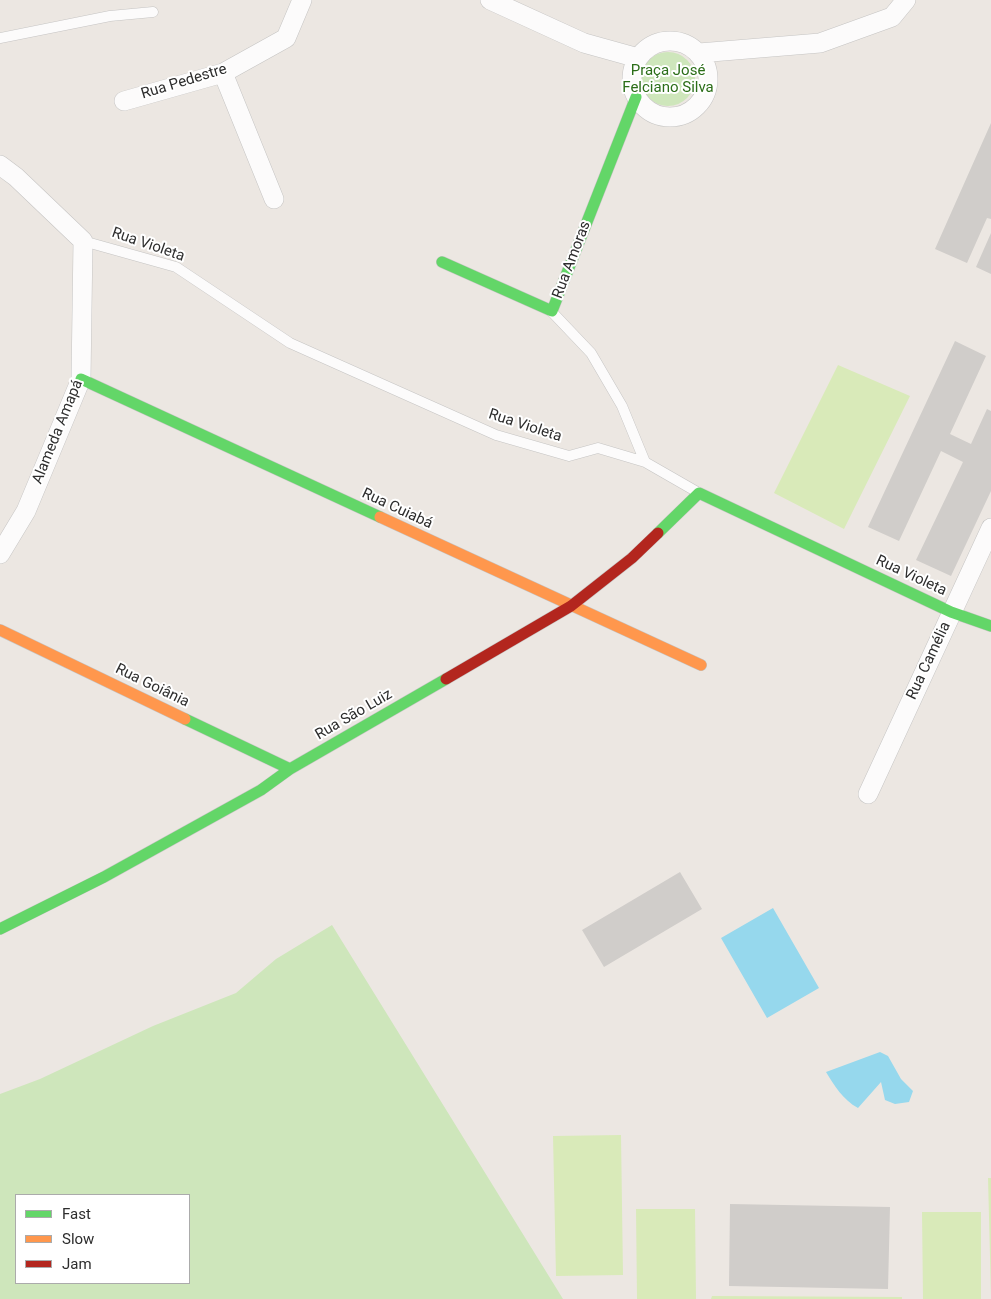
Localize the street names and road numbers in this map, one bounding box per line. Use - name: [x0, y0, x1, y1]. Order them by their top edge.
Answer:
- street label: Rua Pedestre: [139, 60, 229, 104]
- street label: Rua Amoras: [549, 219, 595, 301]
- street label: Rua Violeta: [109, 224, 187, 266]
- street label: Alameda Amapá: [29, 377, 87, 487]
- street label: Rua Violeta: [486, 406, 564, 446]
- street label: Rua Cuiabá: [359, 485, 435, 533]
- street label: Rua Violeta: [873, 552, 949, 600]
- street label: Rua Camélia: [903, 619, 955, 703]
- street label: Rua Goiânia: [112, 660, 192, 712]
- street label: Rua São Luiz: [312, 686, 396, 744]

